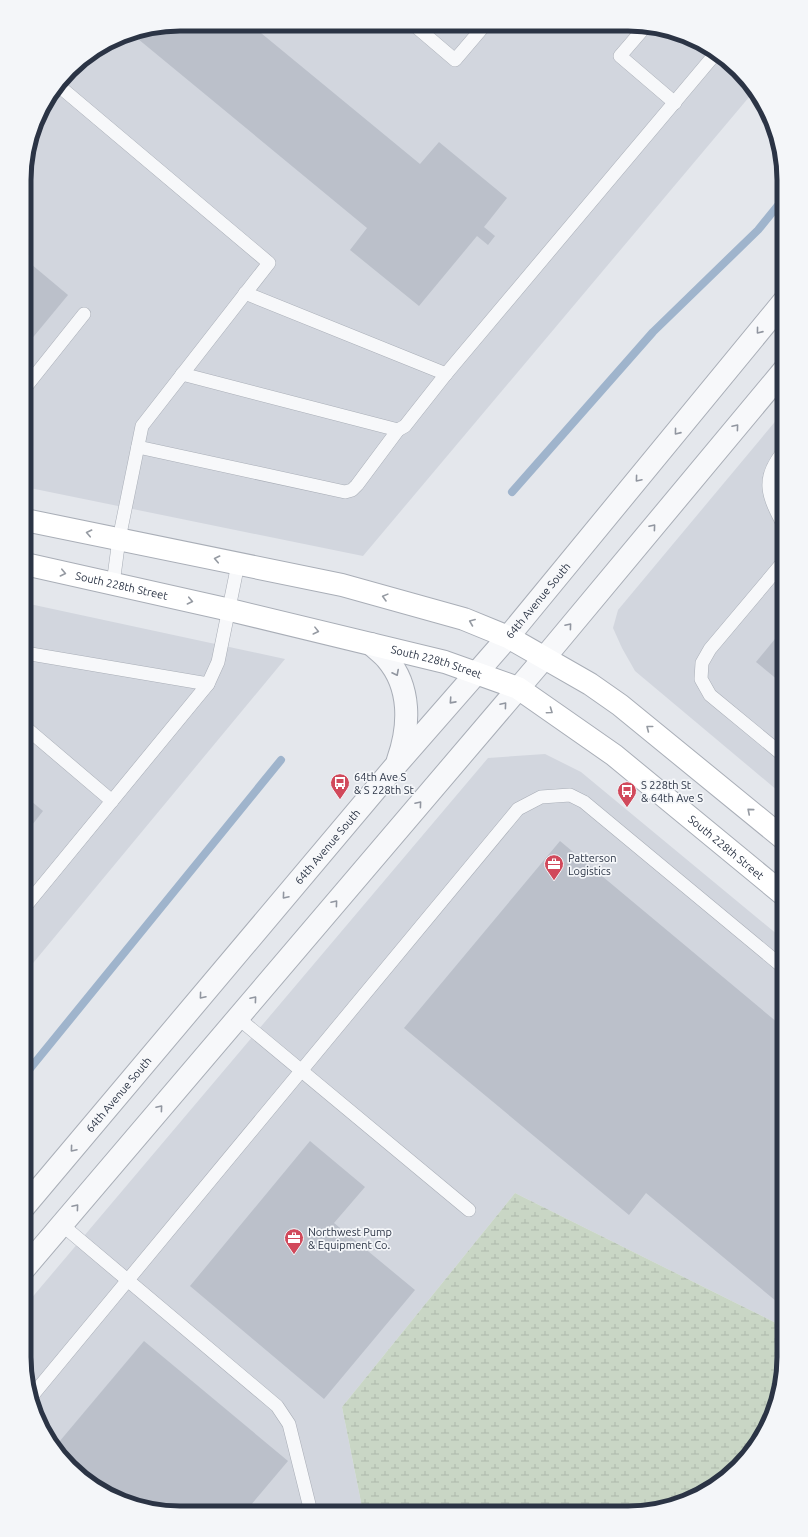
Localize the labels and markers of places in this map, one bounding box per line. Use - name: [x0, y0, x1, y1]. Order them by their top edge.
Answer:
- place label: 64th Ave S & S 228th St: [354, 771, 414, 796]
- bus stop icon: 64th Ave S & S 228th St: [329, 772, 351, 800]
- place label: S 228th St & 64th Ave S: [641, 779, 703, 804]
- bus stop icon: S 228th St & 64th Ave S: [616, 780, 638, 808]
- place label: Patterson Logistics: [568, 852, 617, 877]
- office icon: Patterson Logistics: [543, 853, 565, 881]
- place label: Northwest Pump & Equipment Co.: [308, 1226, 392, 1251]
- office icon: Northwest Pump & Equipment Co.: [283, 1227, 305, 1255]

